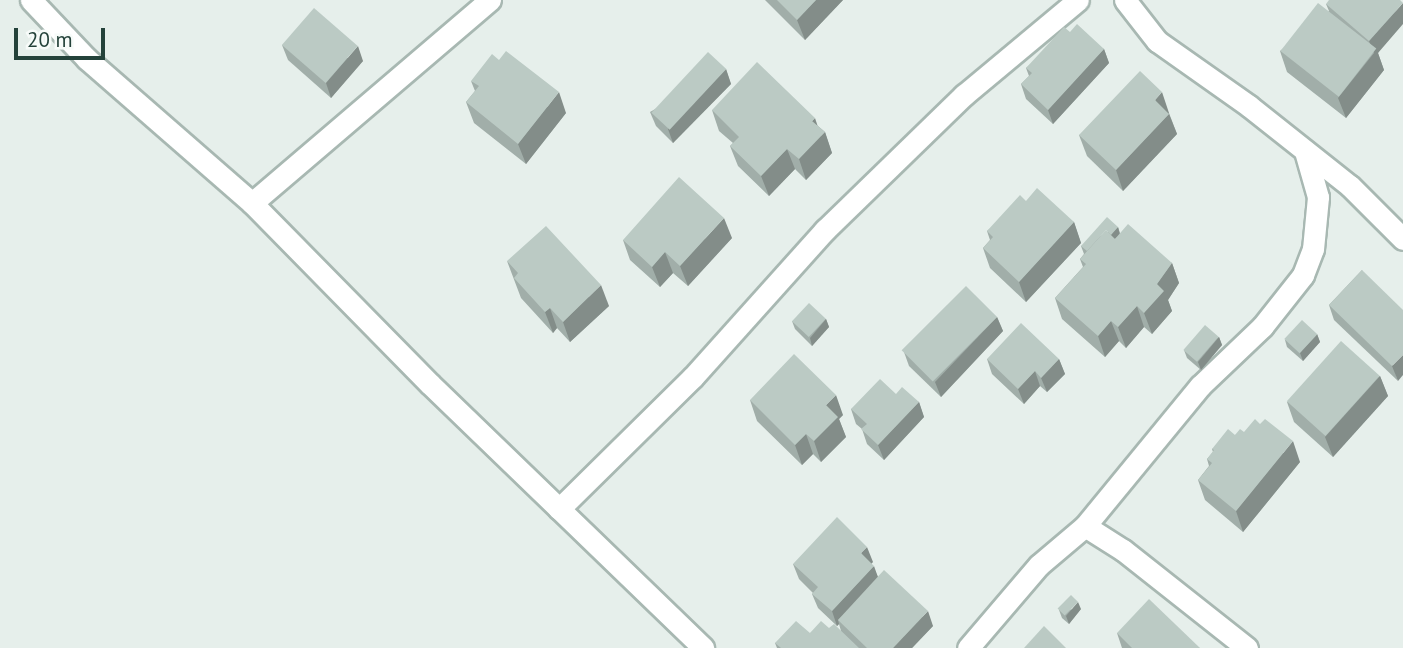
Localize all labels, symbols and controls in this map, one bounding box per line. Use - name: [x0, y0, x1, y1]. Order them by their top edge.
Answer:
- scale bar: [18, 14, 108, 58]
- text: 20 m: [27, 26, 73, 53]

